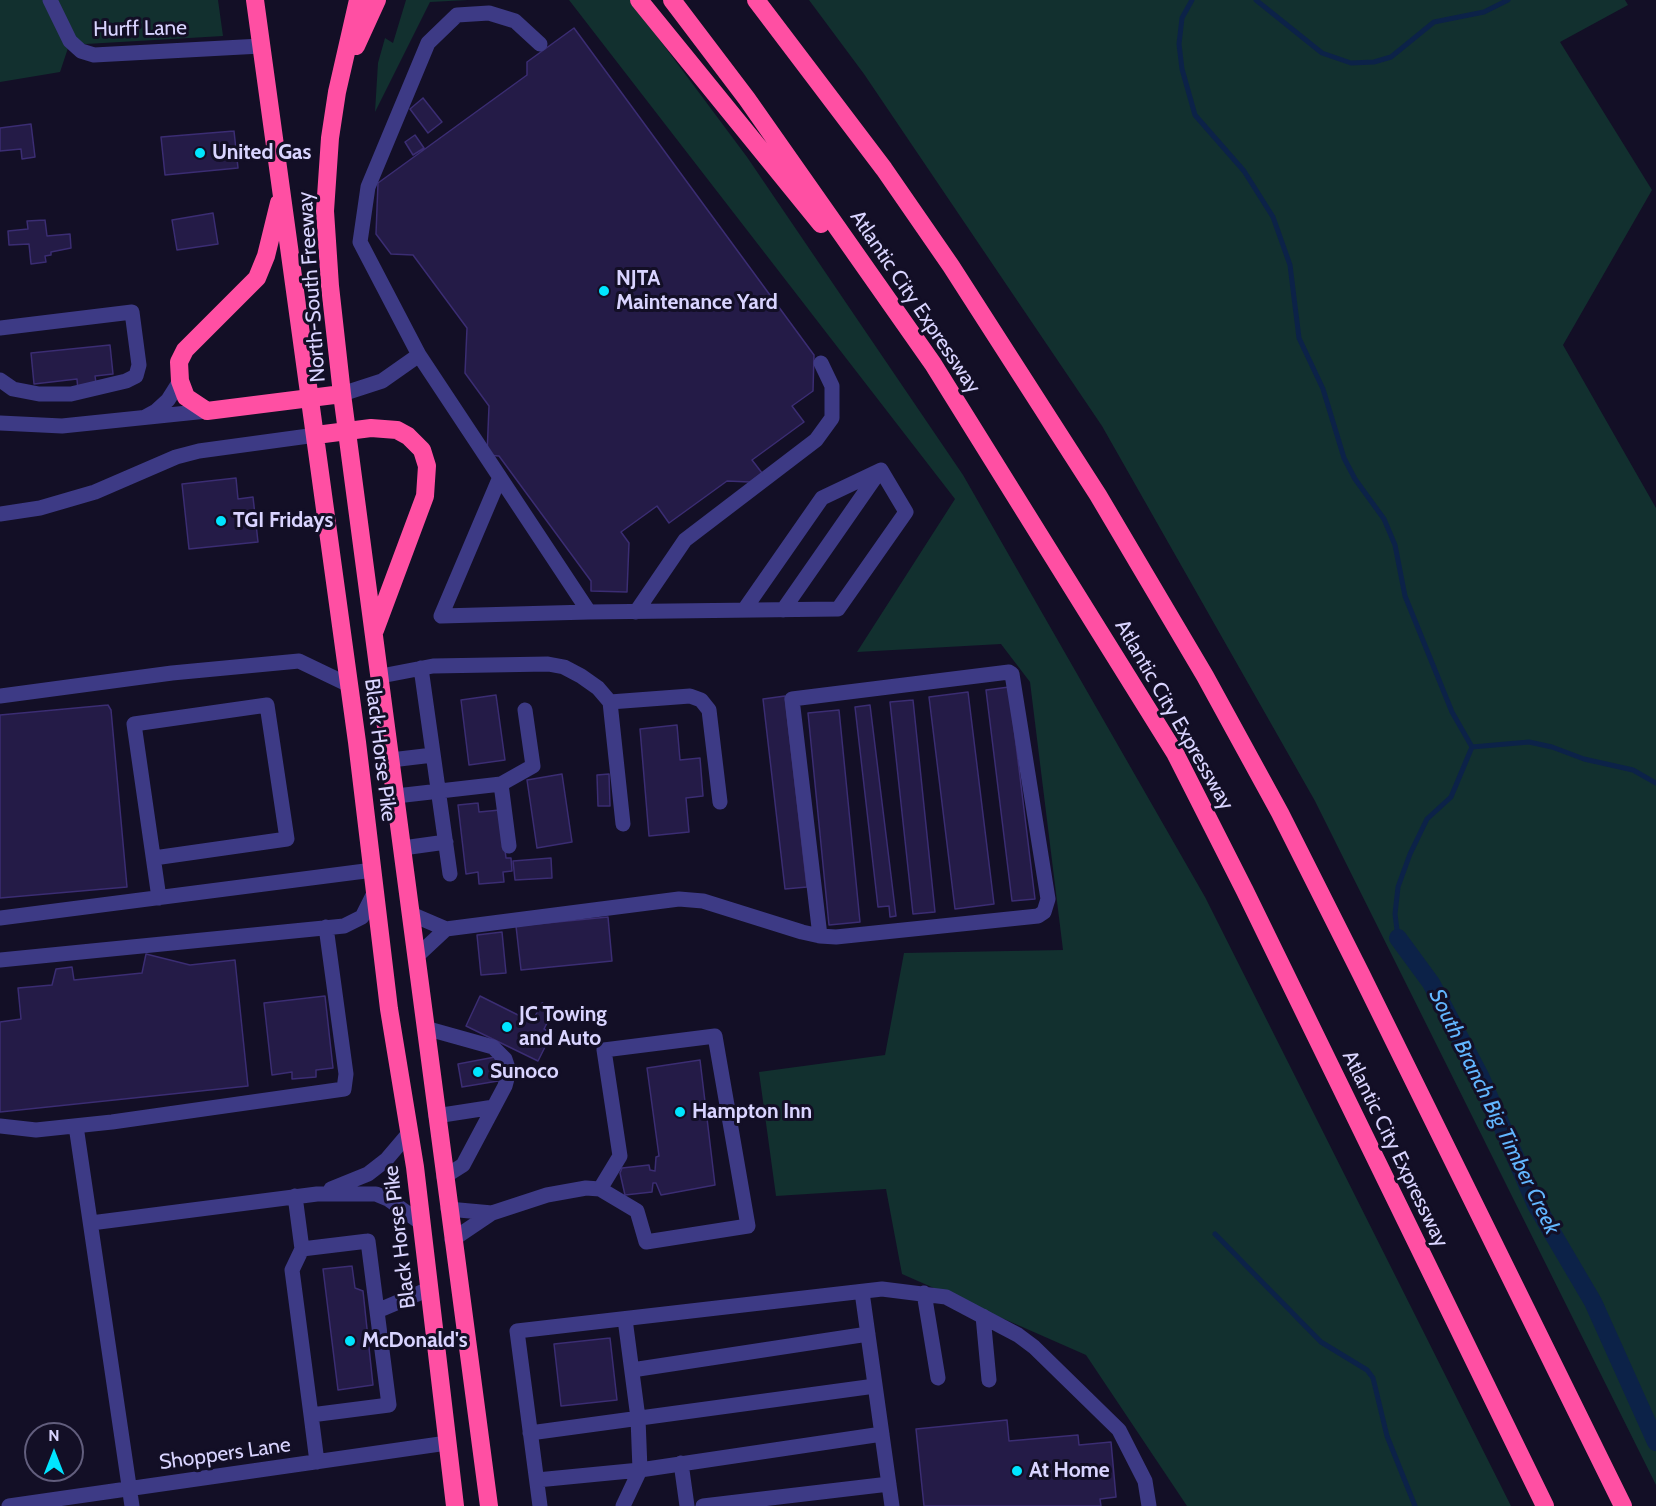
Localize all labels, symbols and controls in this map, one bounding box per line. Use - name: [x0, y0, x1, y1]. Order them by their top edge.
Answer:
- street label: Hurff Lane: [93, 16, 187, 42]
- place label: United Gas: [212, 140, 311, 166]
- marker: United Gas: [193, 146, 207, 160]
- street label: North-South Freeway: [293, 191, 331, 383]
- street label: Atlantic City Expressway: [844, 206, 986, 398]
- place label: NJTA Maintenance Yard: [616, 266, 778, 316]
- marker: NJTA Maintenance Yard: [597, 284, 611, 298]
- place label: TGI Fridays: [233, 508, 333, 534]
- marker: TGI Fridays: [214, 514, 228, 528]
- street label: Atlantic City Expressway: [1109, 615, 1239, 815]
- street label: Black Horse Pike: [359, 677, 401, 823]
- water label: South Branch Big Timber Creek: [1423, 985, 1565, 1239]
- place label: JC Towing and Auto: [519, 1002, 607, 1052]
- marker: JC Towing and Auto: [500, 1020, 514, 1034]
- street label: Atlantic City Expressway: [1336, 1047, 1454, 1251]
- place label: Sunoco: [490, 1059, 559, 1085]
- marker: Sunoco: [471, 1065, 485, 1079]
- place label: Hampton Inn: [692, 1099, 812, 1125]
- marker: Hampton Inn: [673, 1105, 687, 1119]
- street label: Black Horse Pike: [379, 1164, 421, 1310]
- place label: McDonald's: [362, 1328, 468, 1354]
- marker: McDonald's: [343, 1334, 357, 1348]
- north arrow: [24, 1422, 84, 1482]
- text: N: [48, 1426, 60, 1445]
- street label: Shoppers Lane: [158, 1432, 292, 1476]
- place label: At Home: [1029, 1458, 1110, 1484]
- marker: At Home: [1010, 1464, 1024, 1478]

